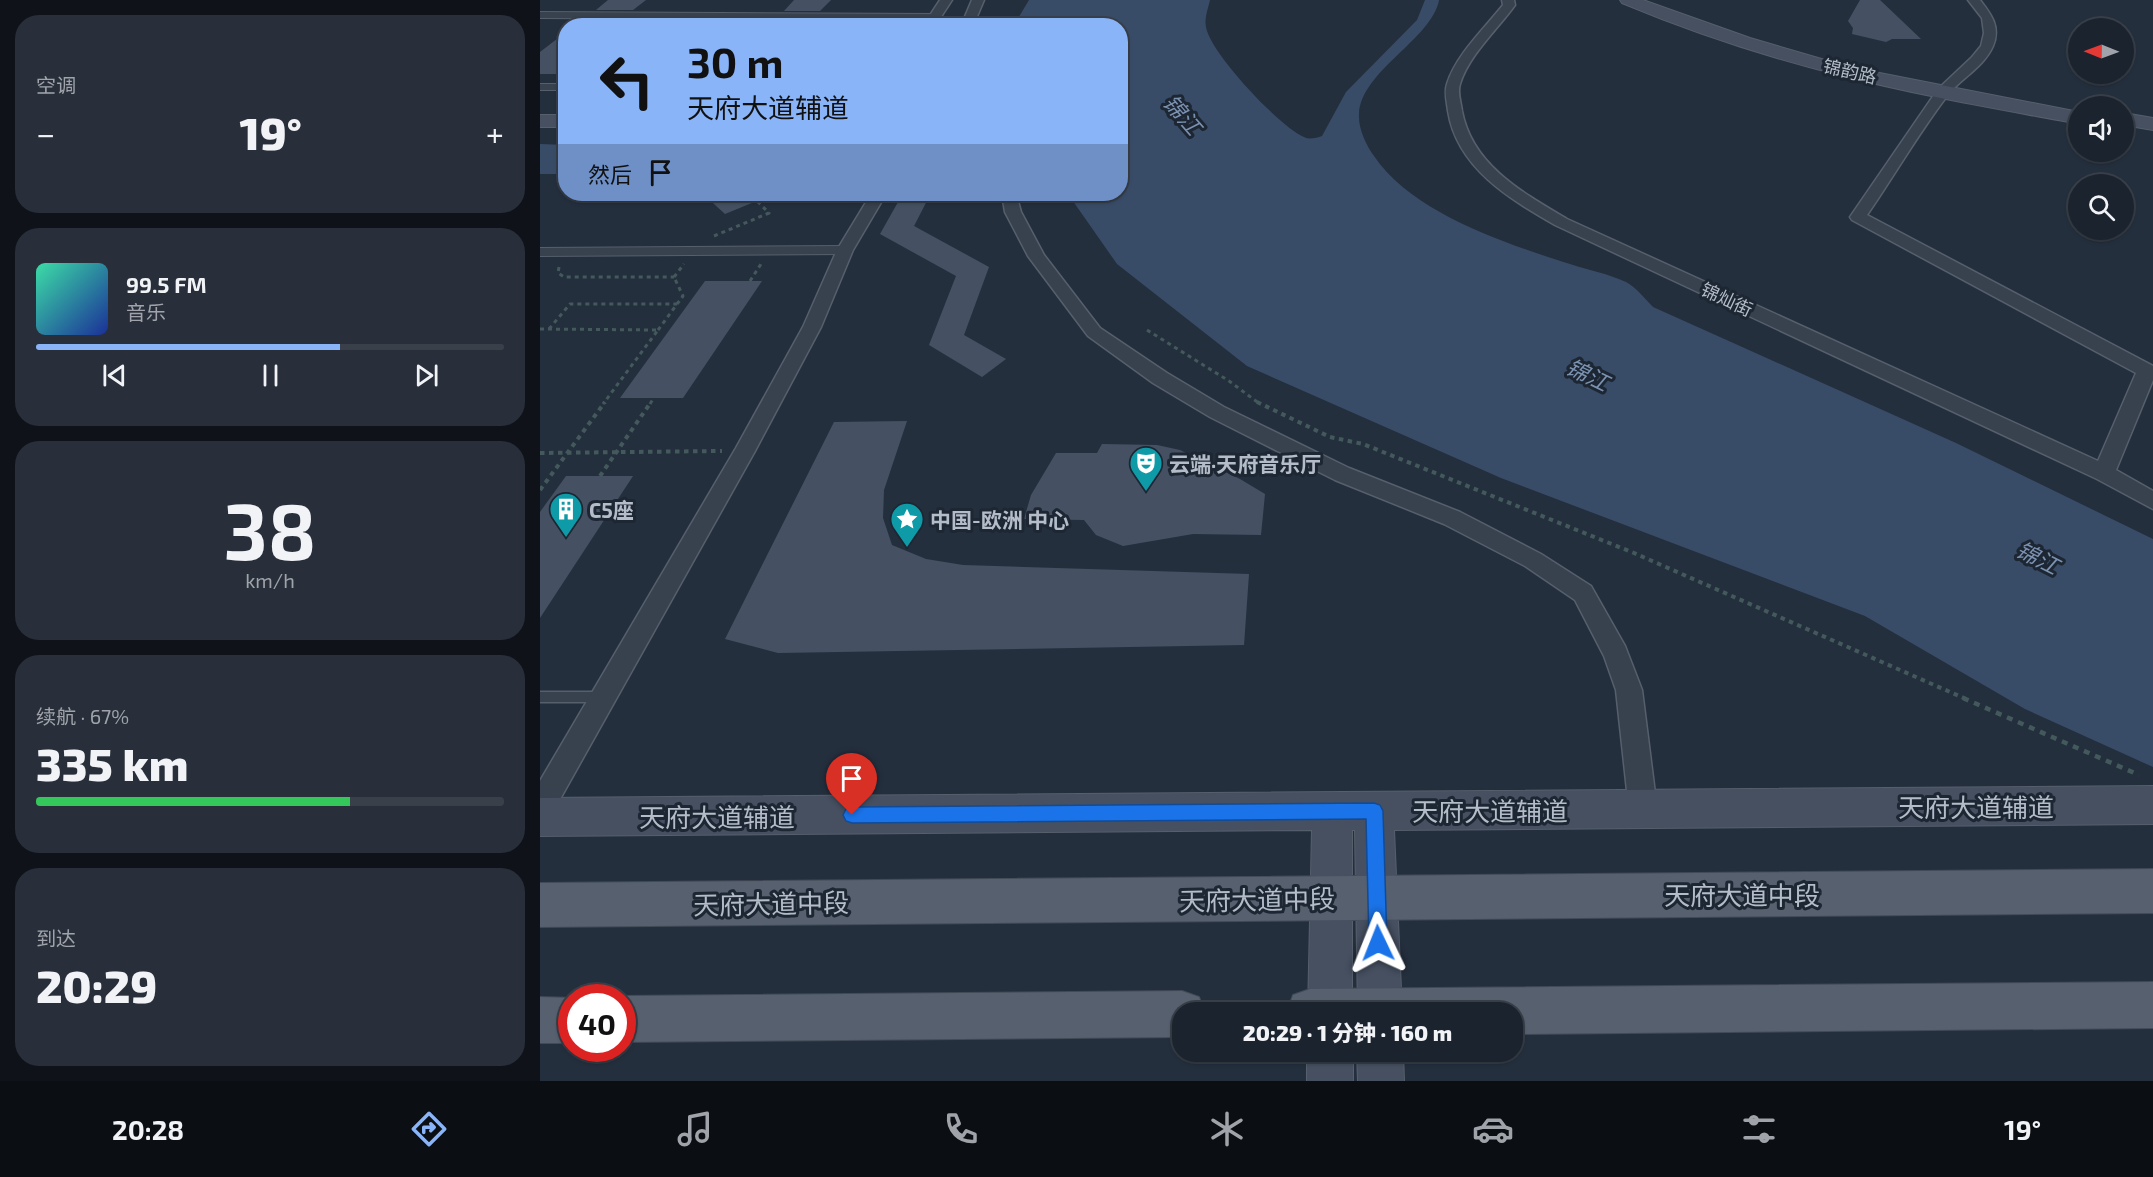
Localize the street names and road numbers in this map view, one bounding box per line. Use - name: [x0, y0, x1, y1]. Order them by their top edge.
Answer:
- street label: 锦韵路: [1821, 54, 1879, 88]
- street label: 锦灿街: [1698, 278, 1756, 320]
- street label: 天府大道辅道: [1898, 791, 2054, 822]
- street label: 天府大道辅道: [1412, 795, 1568, 826]
- street label: 天府大道辅道: [639, 801, 795, 832]
- street label: 天府大道中段: [1664, 879, 1820, 910]
- street label: 天府大道中段: [1179, 882, 1335, 916]
- street label: 天府大道中段: [693, 886, 849, 920]

